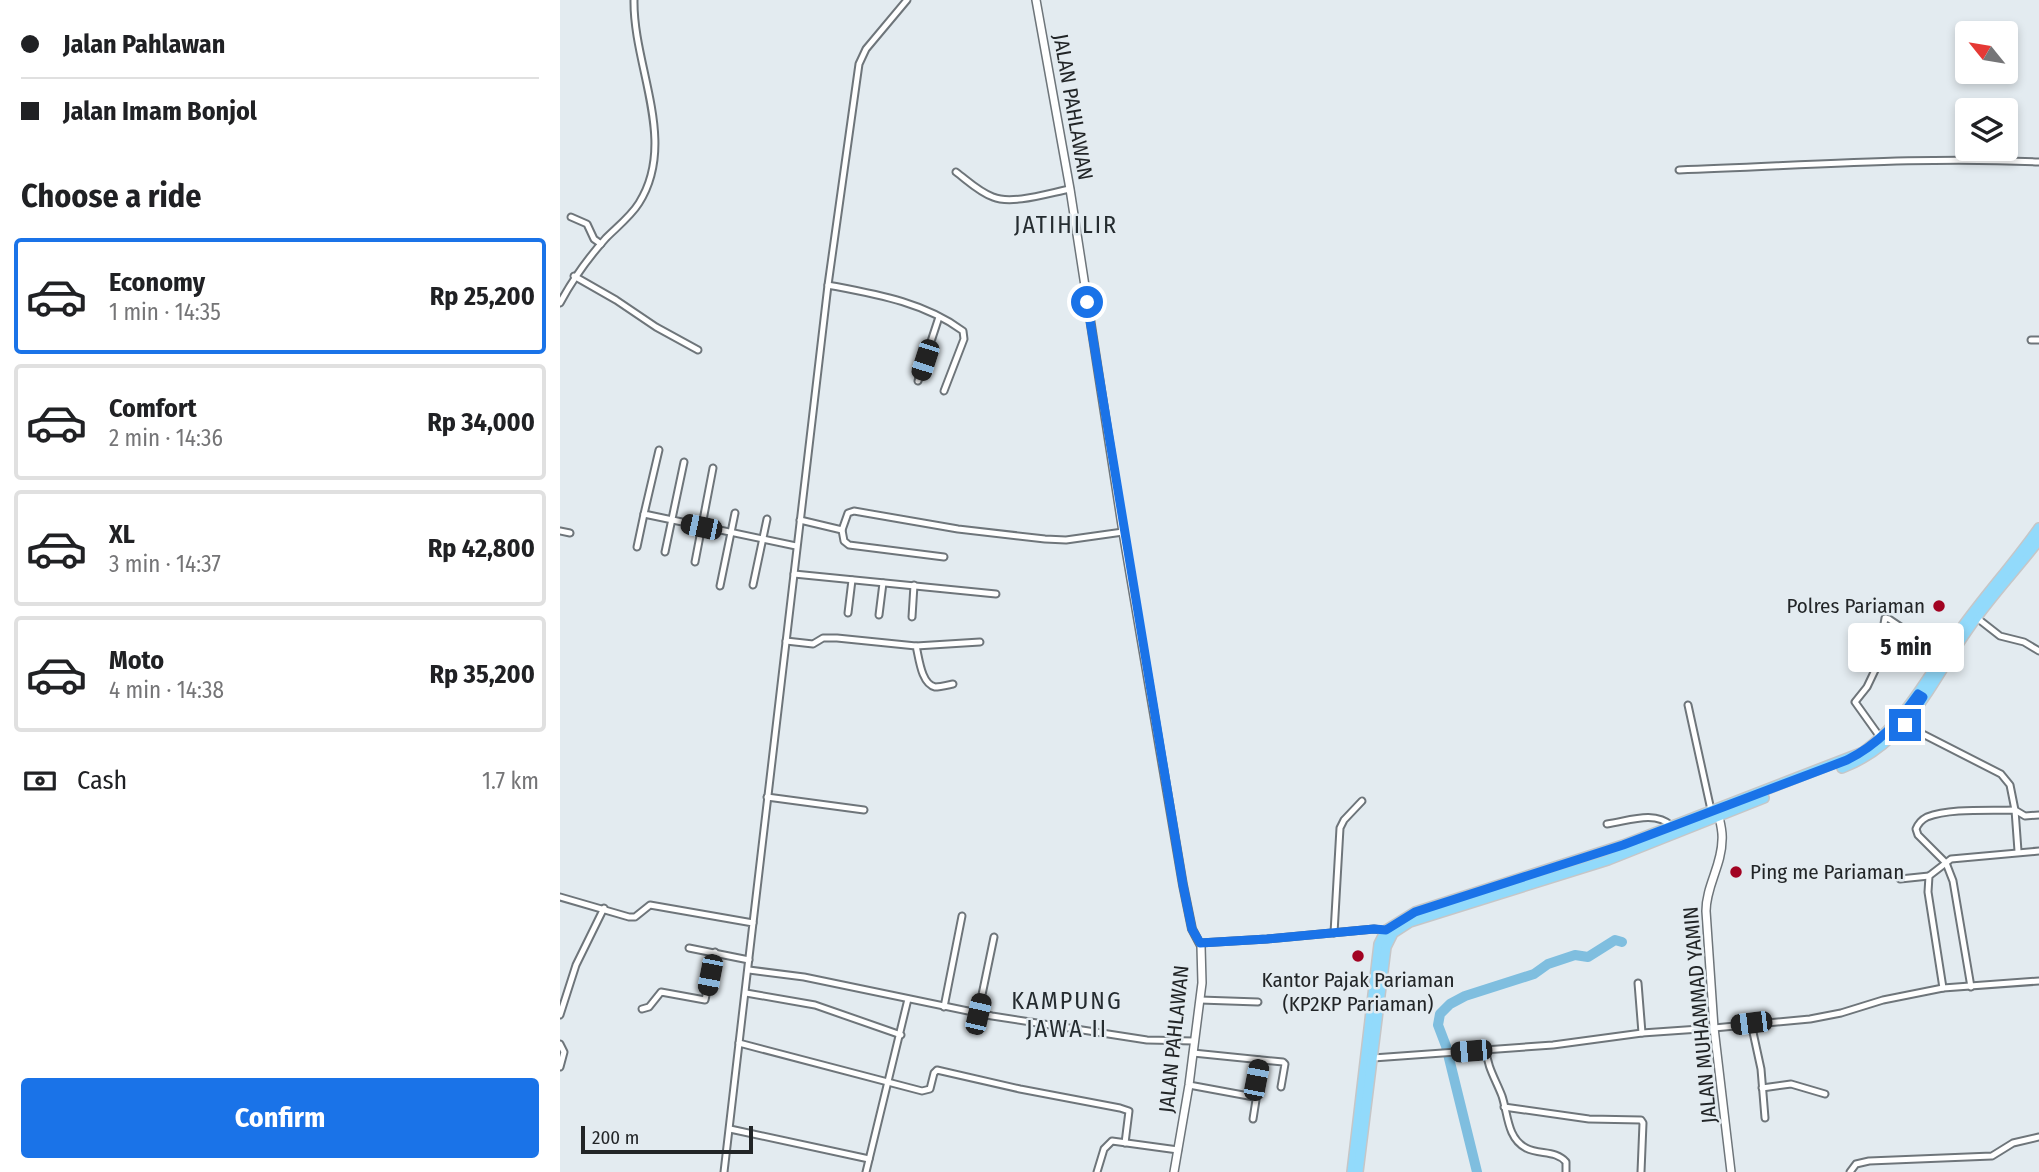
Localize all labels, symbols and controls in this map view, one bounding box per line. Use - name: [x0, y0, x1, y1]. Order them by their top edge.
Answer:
- north arrow: [1955, 21, 2018, 84]
- map controls: [1955, 21, 2018, 161]
- text: Jalan Pahlawan: [63, 29, 225, 60]
- street label: JALAN PAHLAWAN: [1047, 32, 1099, 182]
- text: Jalan Imam Bonjol: [63, 96, 257, 127]
- button: layers: [1955, 98, 2018, 161]
- text: Choose a ride: [21, 177, 202, 215]
- district label: JATIHILIR: [1014, 211, 1118, 239]
- icon: car: [25, 265, 88, 328]
- text: Economy: [109, 267, 205, 298]
- text: Rp 25,200: [430, 281, 535, 312]
- route start: [1071, 286, 1103, 318]
- text: 1 min · 14:35: [109, 298, 221, 326]
- car: [909, 337, 942, 383]
- icon: car: [25, 391, 88, 454]
- text: Comfort: [109, 393, 197, 424]
- text: Rp 34,000: [427, 407, 535, 438]
- text: 2 min · 14:36: [109, 424, 223, 452]
- car: [679, 512, 724, 542]
- icon: car: [25, 517, 88, 580]
- text: XL: [109, 519, 135, 550]
- text: Rp 42,800: [428, 533, 535, 564]
- text: 3 min · 14:37: [109, 550, 221, 578]
- place label: Polres Pariaman: [1786, 593, 1925, 619]
- marker: Polres Pariaman: [1931, 598, 1947, 614]
- callout: 5 min: [1847, 624, 1963, 672]
- text: 5 min: [1880, 633, 1932, 661]
- icon: car: [25, 643, 88, 706]
- text: Moto: [109, 645, 164, 676]
- text: Rp 35,200: [429, 659, 535, 690]
- text: 4 min · 14:38: [109, 676, 224, 704]
- route end: [1889, 709, 1921, 741]
- icon: cash: [21, 762, 59, 800]
- text: Cash: [77, 765, 127, 796]
- text: 1.7 km: [482, 767, 539, 795]
- place label: Ping me Pariaman: [1750, 859, 1904, 885]
- marker: Ping me Pariaman: [1728, 864, 1744, 880]
- street label: JALAN MUHAMMAD YAMIN: [1678, 905, 1722, 1125]
- marker: Kantor Pajak Pariaman (KP2KP Pariaman): [1350, 948, 1366, 964]
- car: [696, 952, 725, 998]
- street label: JALAN PAHLAWAN: [1153, 964, 1195, 1114]
- place label: Kantor Pajak Pariaman (KP2KP Pariaman): [1261, 967, 1455, 1017]
- district label: KAMPUNG JAWA II: [1011, 987, 1123, 1043]
- car: [964, 991, 993, 1037]
- car: [1729, 1010, 1774, 1036]
- car: [1450, 1039, 1493, 1063]
- car: [1242, 1057, 1271, 1103]
- button: Confirm: [21, 1078, 539, 1158]
- scale bar: [581, 1123, 752, 1155]
- text: 200 m: [592, 1126, 639, 1149]

